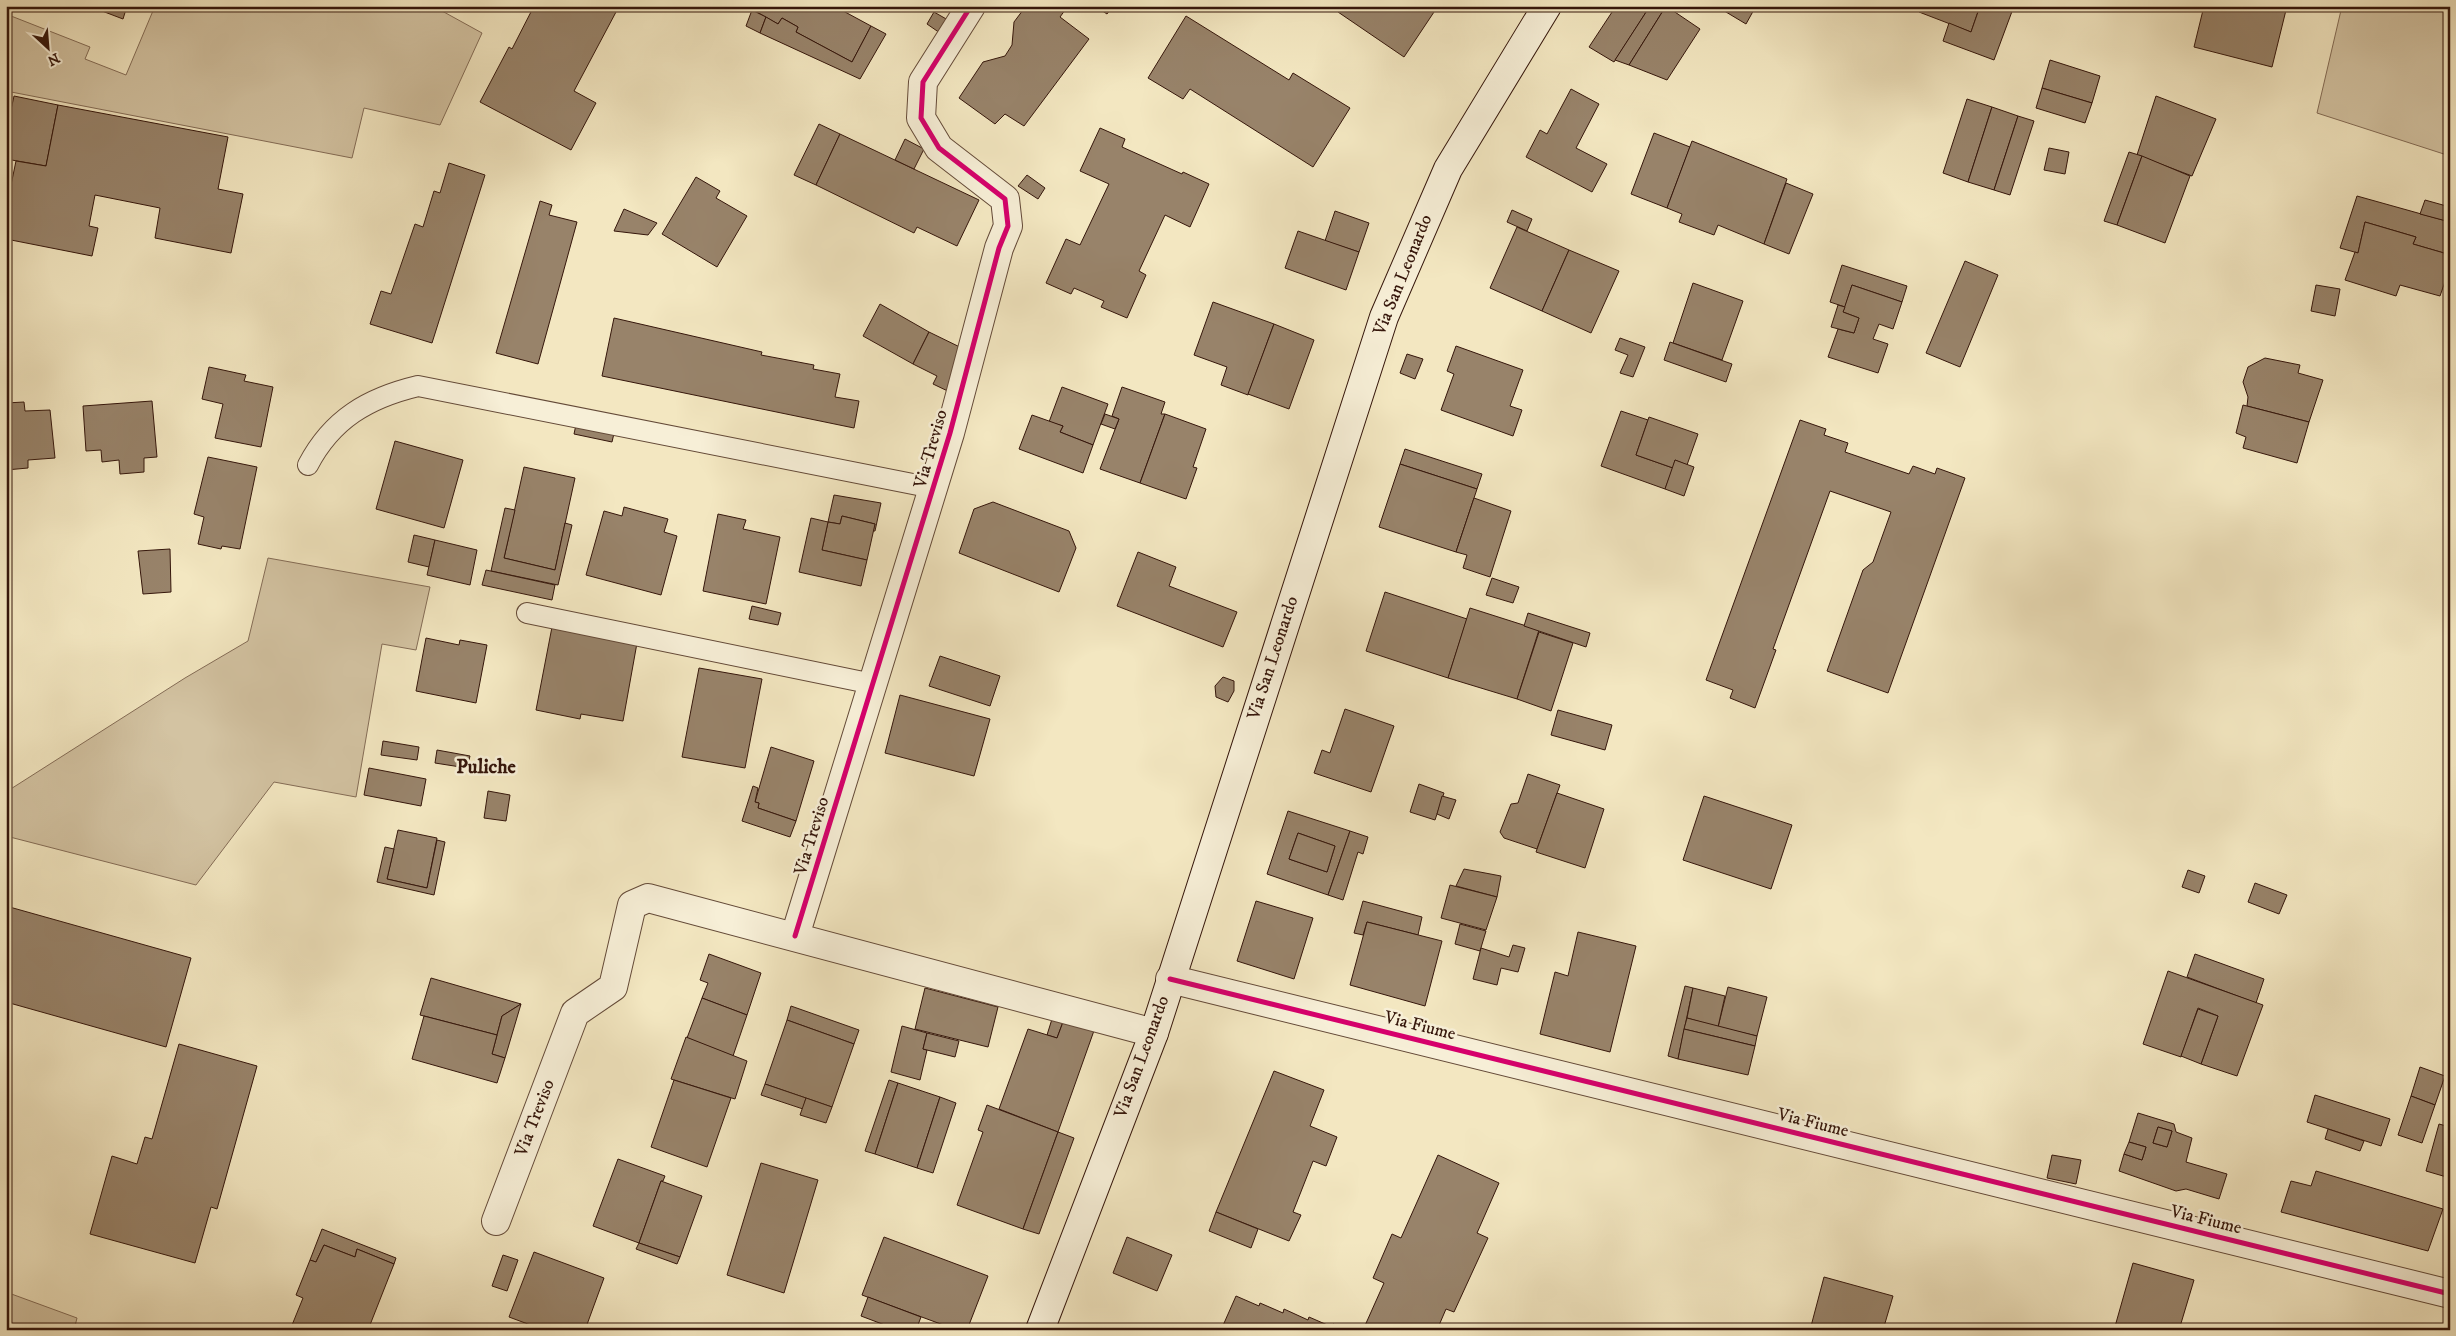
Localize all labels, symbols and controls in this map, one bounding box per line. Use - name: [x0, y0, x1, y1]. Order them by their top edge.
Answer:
- north arrow: [22, 22, 72, 72]
- text: N: [44, 48, 62, 70]
- street label: Via San Leonardo: [1368, 211, 1437, 340]
- street label: Via Treviso: [909, 407, 953, 492]
- street label: Via San Leonardo: [1242, 593, 1303, 723]
- district label: Puliche: [456, 755, 517, 780]
- street label: Via Treviso: [789, 794, 834, 879]
- street label: Via San Leonardo: [1109, 993, 1174, 1122]
- street label: Via Fiume: [1381, 1006, 1458, 1045]
- street label: Via Treviso: [510, 1076, 560, 1161]
- street label: Via Fiume: [1774, 1103, 1851, 1142]
- street label: Via Fiume: [2167, 1200, 2244, 1239]

